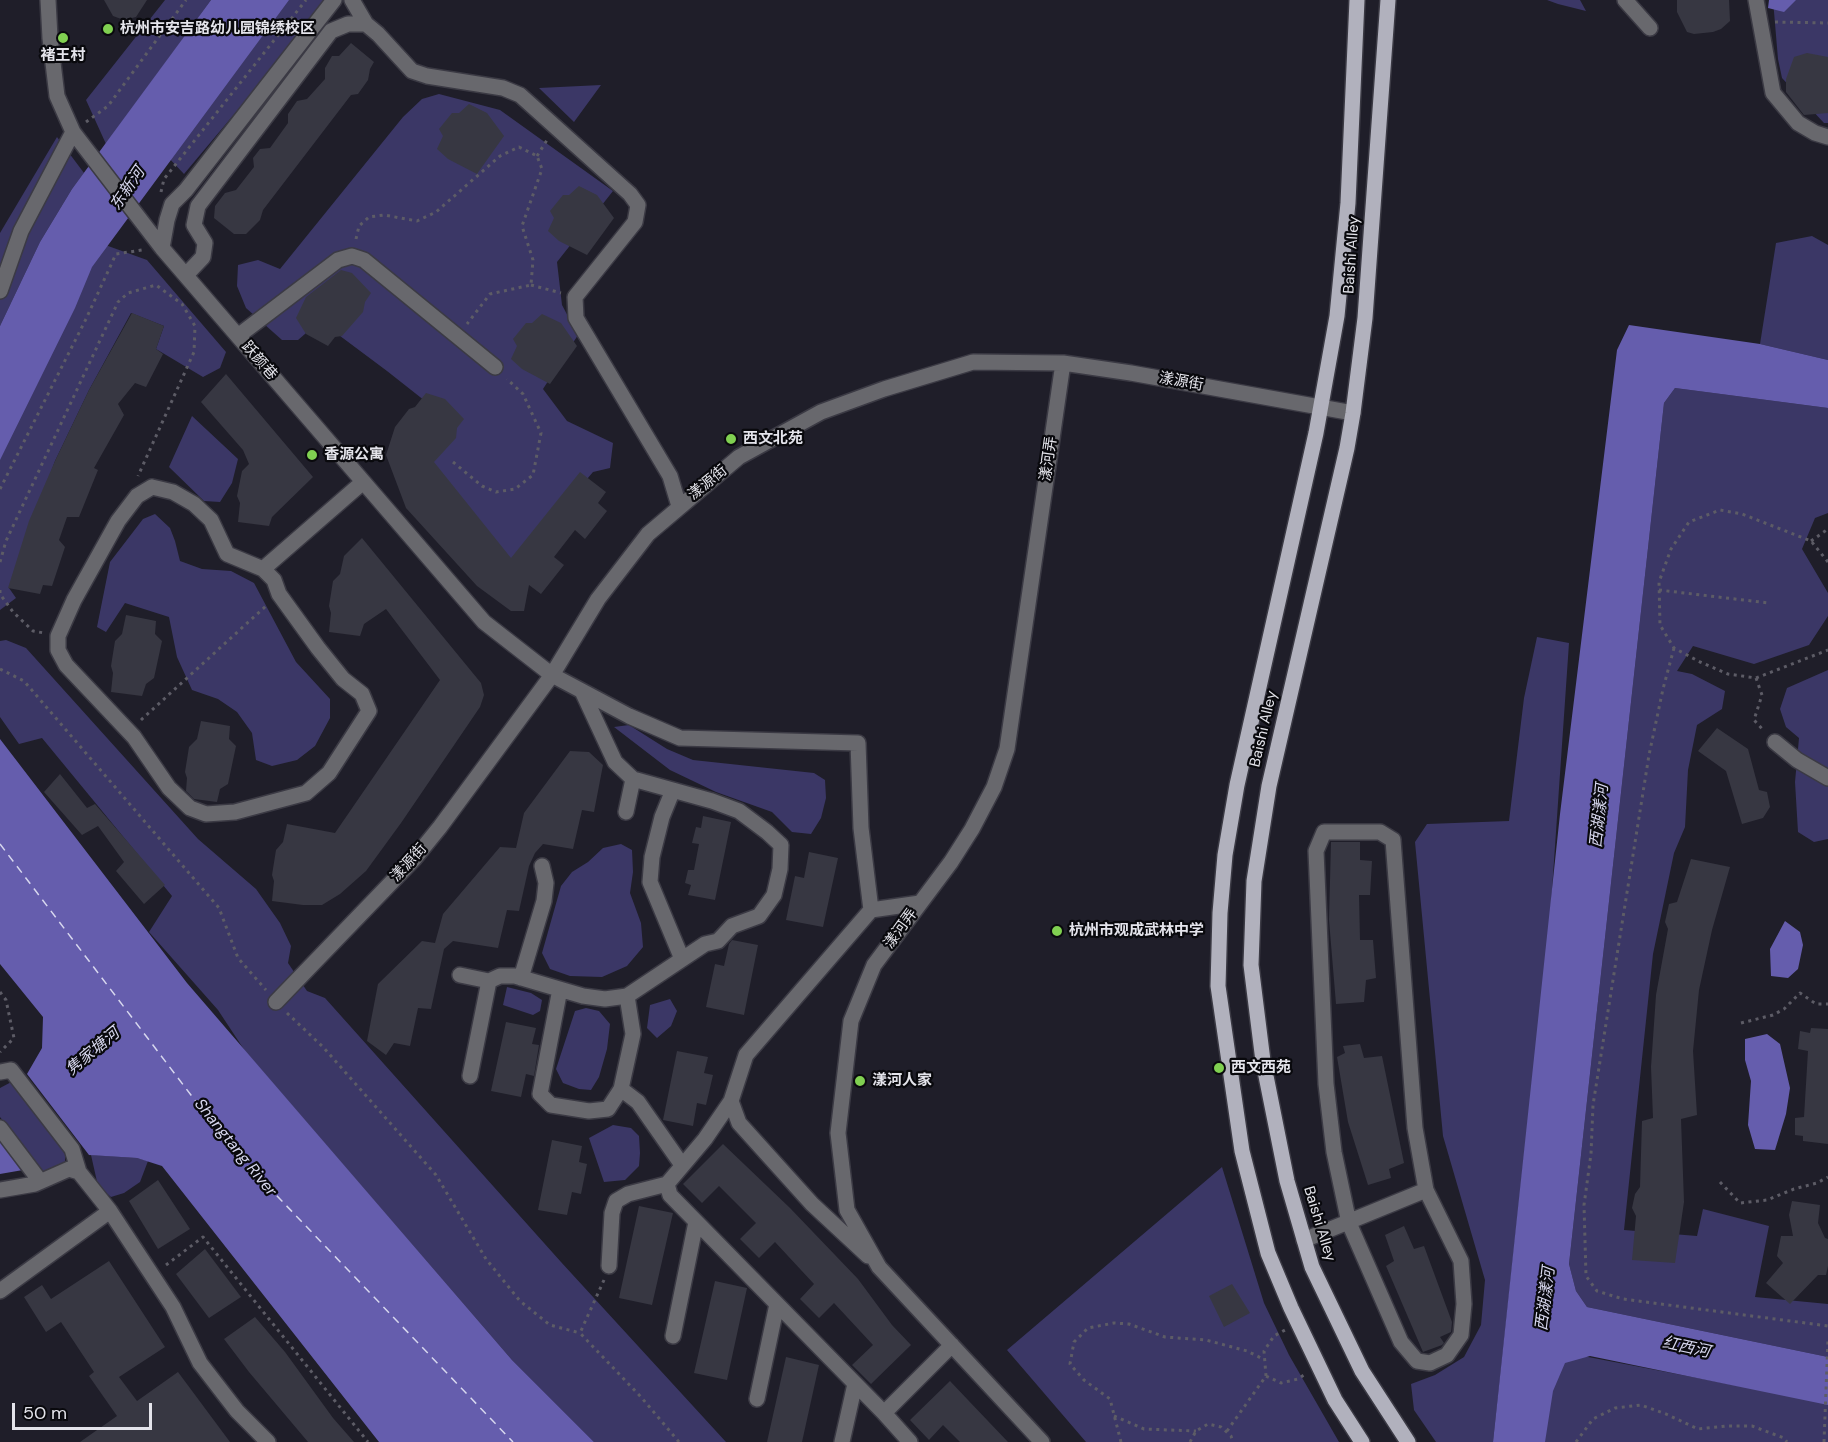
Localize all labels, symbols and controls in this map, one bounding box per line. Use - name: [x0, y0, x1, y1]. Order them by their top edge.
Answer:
- place label: 杭州市安吉路幼儿园锦绣校区: [120, 20, 315, 38]
- marker: 杭州市安吉路幼儿园锦绣校区: [101, 22, 115, 36]
- marker: 褚王村: [56, 31, 70, 45]
- place label: 褚王村: [41, 47, 85, 65]
- water label: 东新河: [107, 164, 149, 214]
- street label: Baishi Alley: [1340, 216, 1364, 294]
- street label: 跃颜巷: [237, 338, 281, 384]
- street label: 漾源街: [1157, 369, 1205, 395]
- place label: 西文北苑: [743, 430, 803, 448]
- marker: 西文北苑: [724, 432, 738, 446]
- street label: 漾河弄: [1037, 435, 1061, 483]
- place label: 香源公寓: [324, 446, 384, 464]
- marker: 香源公寓: [305, 448, 319, 462]
- street label: 漾源街: [685, 462, 731, 504]
- street label: Baishi Alley: [1246, 689, 1282, 769]
- water label: 西湖漾河: [1587, 783, 1613, 849]
- street label: 漾源街: [387, 840, 431, 886]
- street label: 漾河弄: [880, 906, 922, 952]
- place label: 杭州市观成武林中学: [1069, 922, 1204, 940]
- marker: 杭州市观成武林中学: [1050, 924, 1064, 938]
- water label: 隽家塘河: [62, 1024, 124, 1080]
- place label: 西文西苑: [1231, 1059, 1291, 1077]
- marker: 西文西苑: [1212, 1061, 1226, 1075]
- place label: 漾河人家: [872, 1072, 932, 1090]
- marker: 漾河人家: [853, 1074, 867, 1088]
- water label: Shangtang River: [190, 1095, 280, 1201]
- street label: Baishi Alley: [1299, 1184, 1339, 1264]
- water label: 西湖漾河: [1533, 1266, 1559, 1332]
- water label: 红西河: [1661, 1334, 1711, 1362]
- scale bar: [15, 1391, 154, 1429]
- text: 50 m: [23, 1401, 67, 1425]

